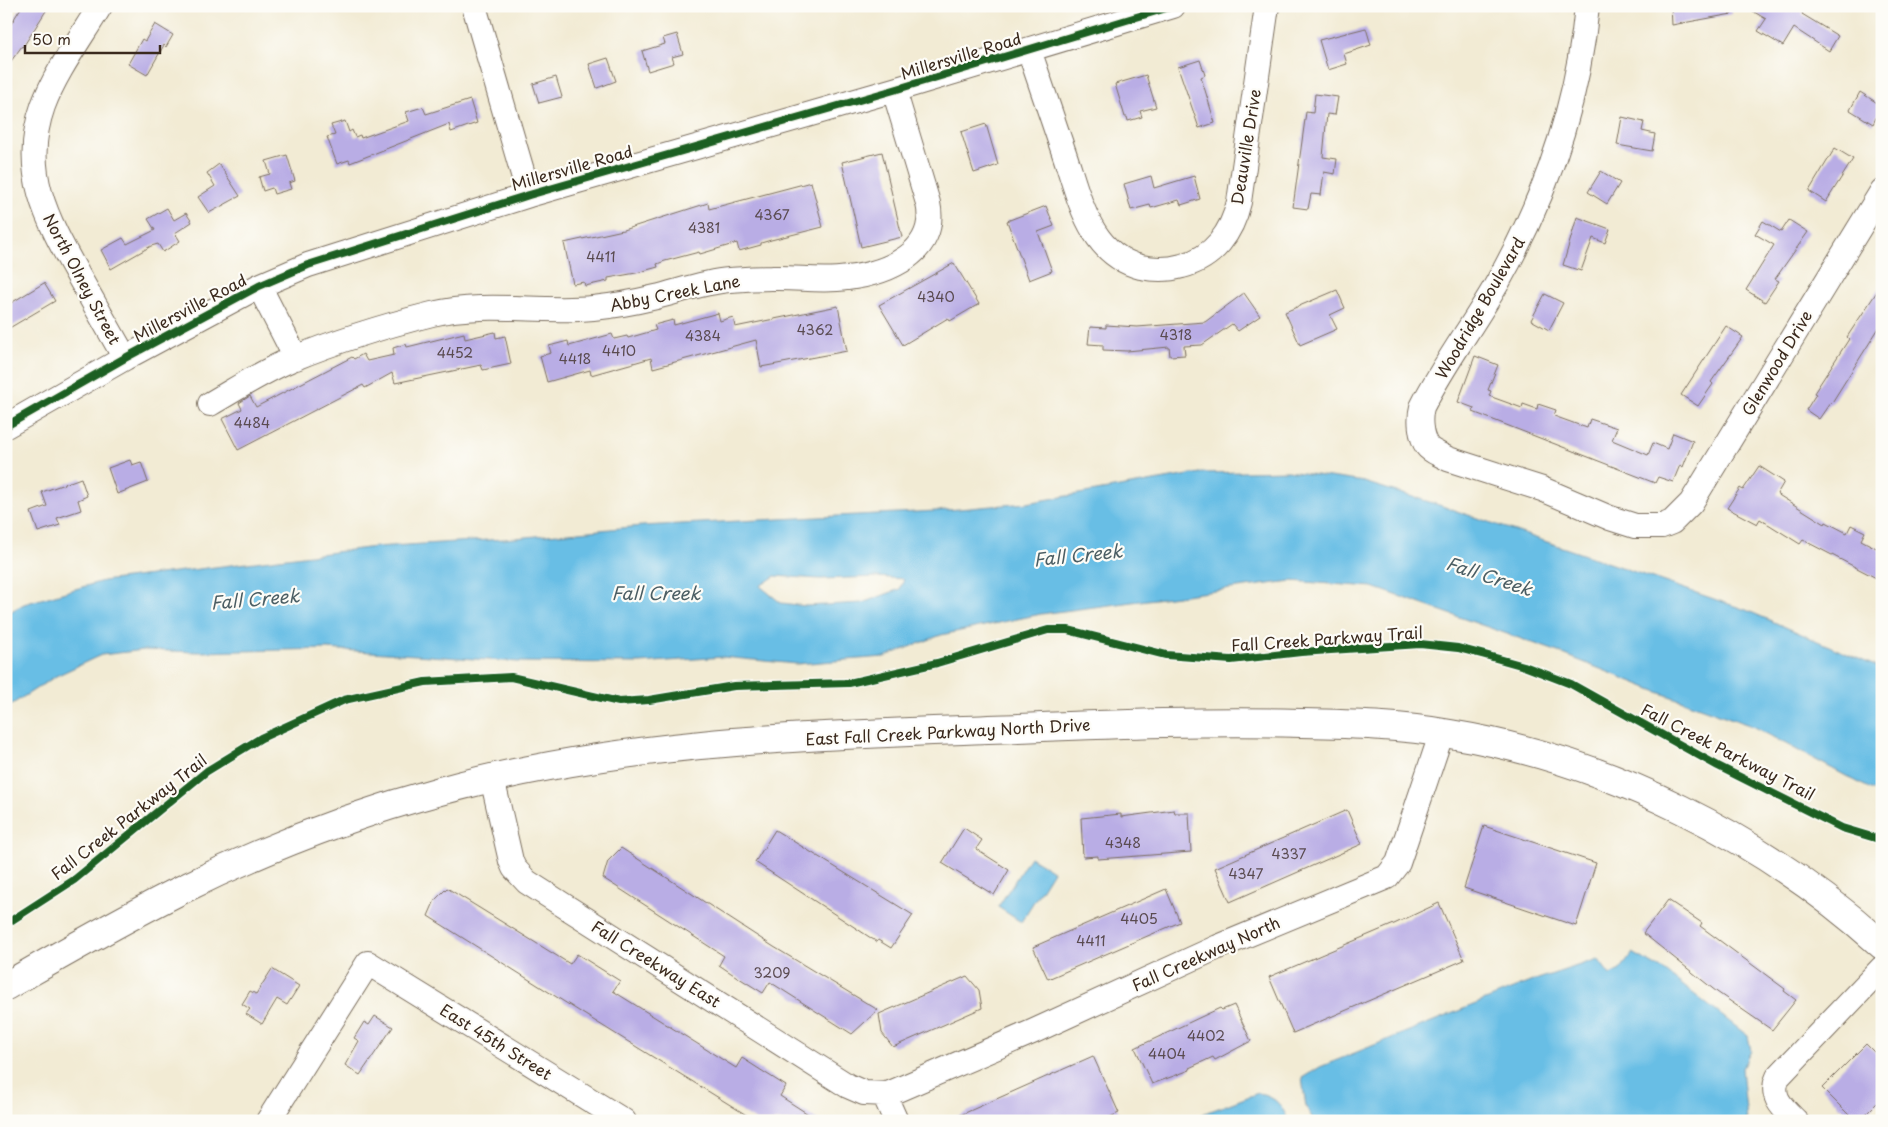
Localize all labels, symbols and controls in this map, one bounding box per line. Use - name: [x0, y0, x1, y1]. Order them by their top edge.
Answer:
- scale bar: [25, 22, 160, 54]
- street label: Millersville Road: [897, 25, 1024, 85]
- text: 50 m: [32, 27, 71, 50]
- street label: Deauville Drive: [1224, 87, 1266, 207]
- street label: Millersville Road: [508, 138, 635, 196]
- house number: 4367: [754, 204, 790, 225]
- street label: North Olney Street: [38, 209, 128, 349]
- house number: 4381: [688, 217, 720, 238]
- street label: Woodridge Boulevard: [1429, 232, 1530, 383]
- house number: 4411: [586, 246, 616, 267]
- street label: Millersville Road: [129, 267, 250, 347]
- street label: Abby Creek Lane: [607, 268, 742, 316]
- house number: 4340: [917, 286, 955, 307]
- street label: Glenwood Drive: [1735, 305, 1817, 420]
- house number: 4362: [797, 319, 833, 340]
- house number: 4318: [1160, 324, 1192, 345]
- house number: 4384: [685, 325, 721, 346]
- house number: 4410: [602, 340, 636, 361]
- house number: 4452: [437, 342, 473, 363]
- house number: 4418: [559, 348, 591, 369]
- house number: 4484: [234, 412, 270, 433]
- water label: Fall Creek: [1032, 536, 1125, 573]
- water label: Fall Creek: [1443, 549, 1537, 603]
- water label: Fall Creek: [611, 579, 702, 606]
- water label: Fall Creek: [209, 581, 301, 616]
- street label: Fall Creek Parkway Trail: [1230, 619, 1424, 657]
- street label: Fall Creek Parkway Trail: [1637, 697, 1820, 805]
- street label: East Fall Creek Parkway North Drive: [805, 712, 1091, 750]
- street label: Fall Creek Parkway Trail: [45, 748, 212, 885]
- house number: 4348: [1105, 832, 1141, 853]
- house number: 4337: [1272, 843, 1307, 864]
- house number: 4347: [1229, 863, 1264, 884]
- house number: 4405: [1120, 908, 1158, 929]
- street label: Fall Creekway North: [1128, 910, 1283, 997]
- street label: Fall Creekway East: [587, 914, 726, 1013]
- house number: 4411: [1076, 930, 1106, 951]
- house number: 3209: [753, 962, 791, 983]
- street label: East 45th Street: [436, 997, 558, 1085]
- house number: 4402: [1187, 1025, 1225, 1046]
- house number: 4404: [1148, 1043, 1186, 1064]

